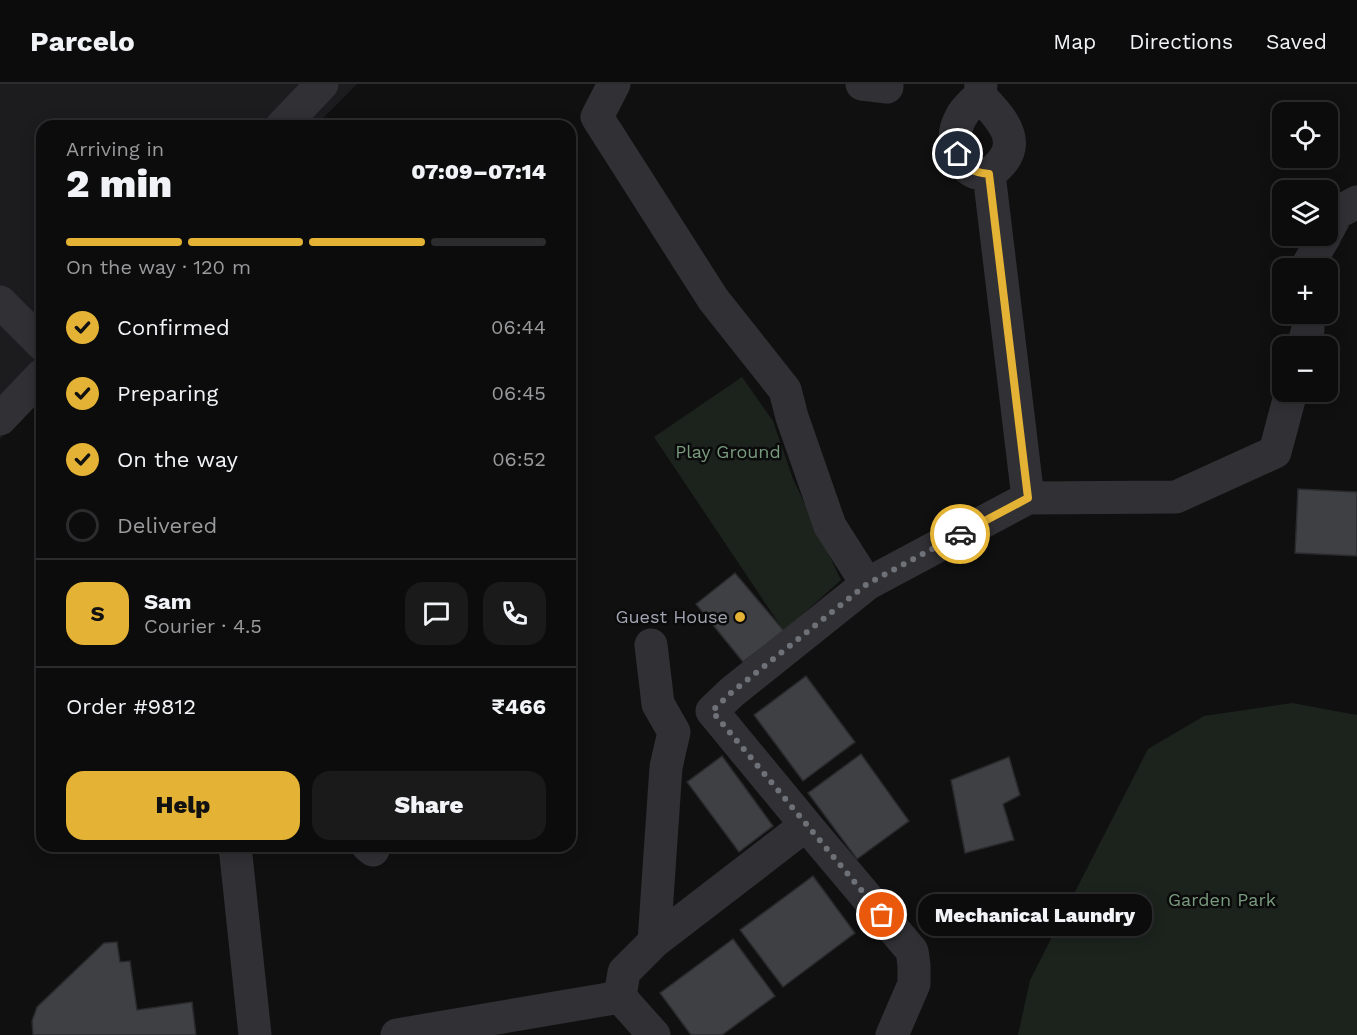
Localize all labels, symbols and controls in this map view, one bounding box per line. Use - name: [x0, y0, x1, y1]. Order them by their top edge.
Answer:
- text: Parcelo: [30, 25, 135, 58]
- text: Map: [1053, 29, 1096, 54]
- text: Directions: [1129, 29, 1233, 54]
- text: Saved: [1266, 29, 1327, 54]
- map controls: [1272, 102, 1338, 402]
- button: locate: [1272, 102, 1338, 168]
- pin: [932, 128, 983, 179]
- text: Arriving in: [66, 137, 164, 161]
- icon: home: [941, 137, 974, 170]
- text: 07:09–07:14: [411, 159, 546, 184]
- text: 2 min: [66, 161, 172, 206]
- button: layers: [1272, 180, 1338, 246]
- text: On the way · 120 m: [66, 255, 251, 279]
- button: +: [1272, 258, 1338, 324]
- icon: check: [66, 311, 99, 344]
- text: Confirmed: [117, 315, 230, 340]
- text: 06:44: [491, 315, 546, 339]
- button: −: [1272, 336, 1338, 402]
- icon: check: [66, 377, 99, 410]
- text: Preparing: [117, 381, 218, 406]
- text: 06:45: [492, 381, 546, 405]
- park label: Play Ground: [675, 441, 781, 462]
- icon: check: [66, 443, 99, 476]
- text: On the way: [117, 447, 238, 472]
- text: 06:52: [492, 447, 546, 471]
- courier: [930, 504, 990, 564]
- text: Delivered: [117, 513, 217, 538]
- icon: car: [944, 518, 977, 551]
- button: chat: [405, 582, 468, 645]
- button: phone: [483, 582, 546, 645]
- text: Sam: [144, 589, 192, 614]
- text: S: [90, 601, 105, 626]
- place label: Guest House: [615, 606, 728, 627]
- marker: Guest House: [733, 610, 747, 624]
- text: Courier · 4.5: [144, 614, 262, 638]
- text: Order #9812: [66, 694, 196, 719]
- text: ₹466: [491, 694, 546, 719]
- button: Help: [66, 771, 300, 840]
- button: Share: [312, 771, 546, 840]
- pin: [856, 889, 907, 940]
- park label: Garden Park: [1168, 889, 1276, 910]
- callout: Mechanical Laundry: [918, 894, 1152, 936]
- icon: bag: [865, 898, 898, 931]
- text: Mechanical Laundry: [935, 903, 1135, 927]

